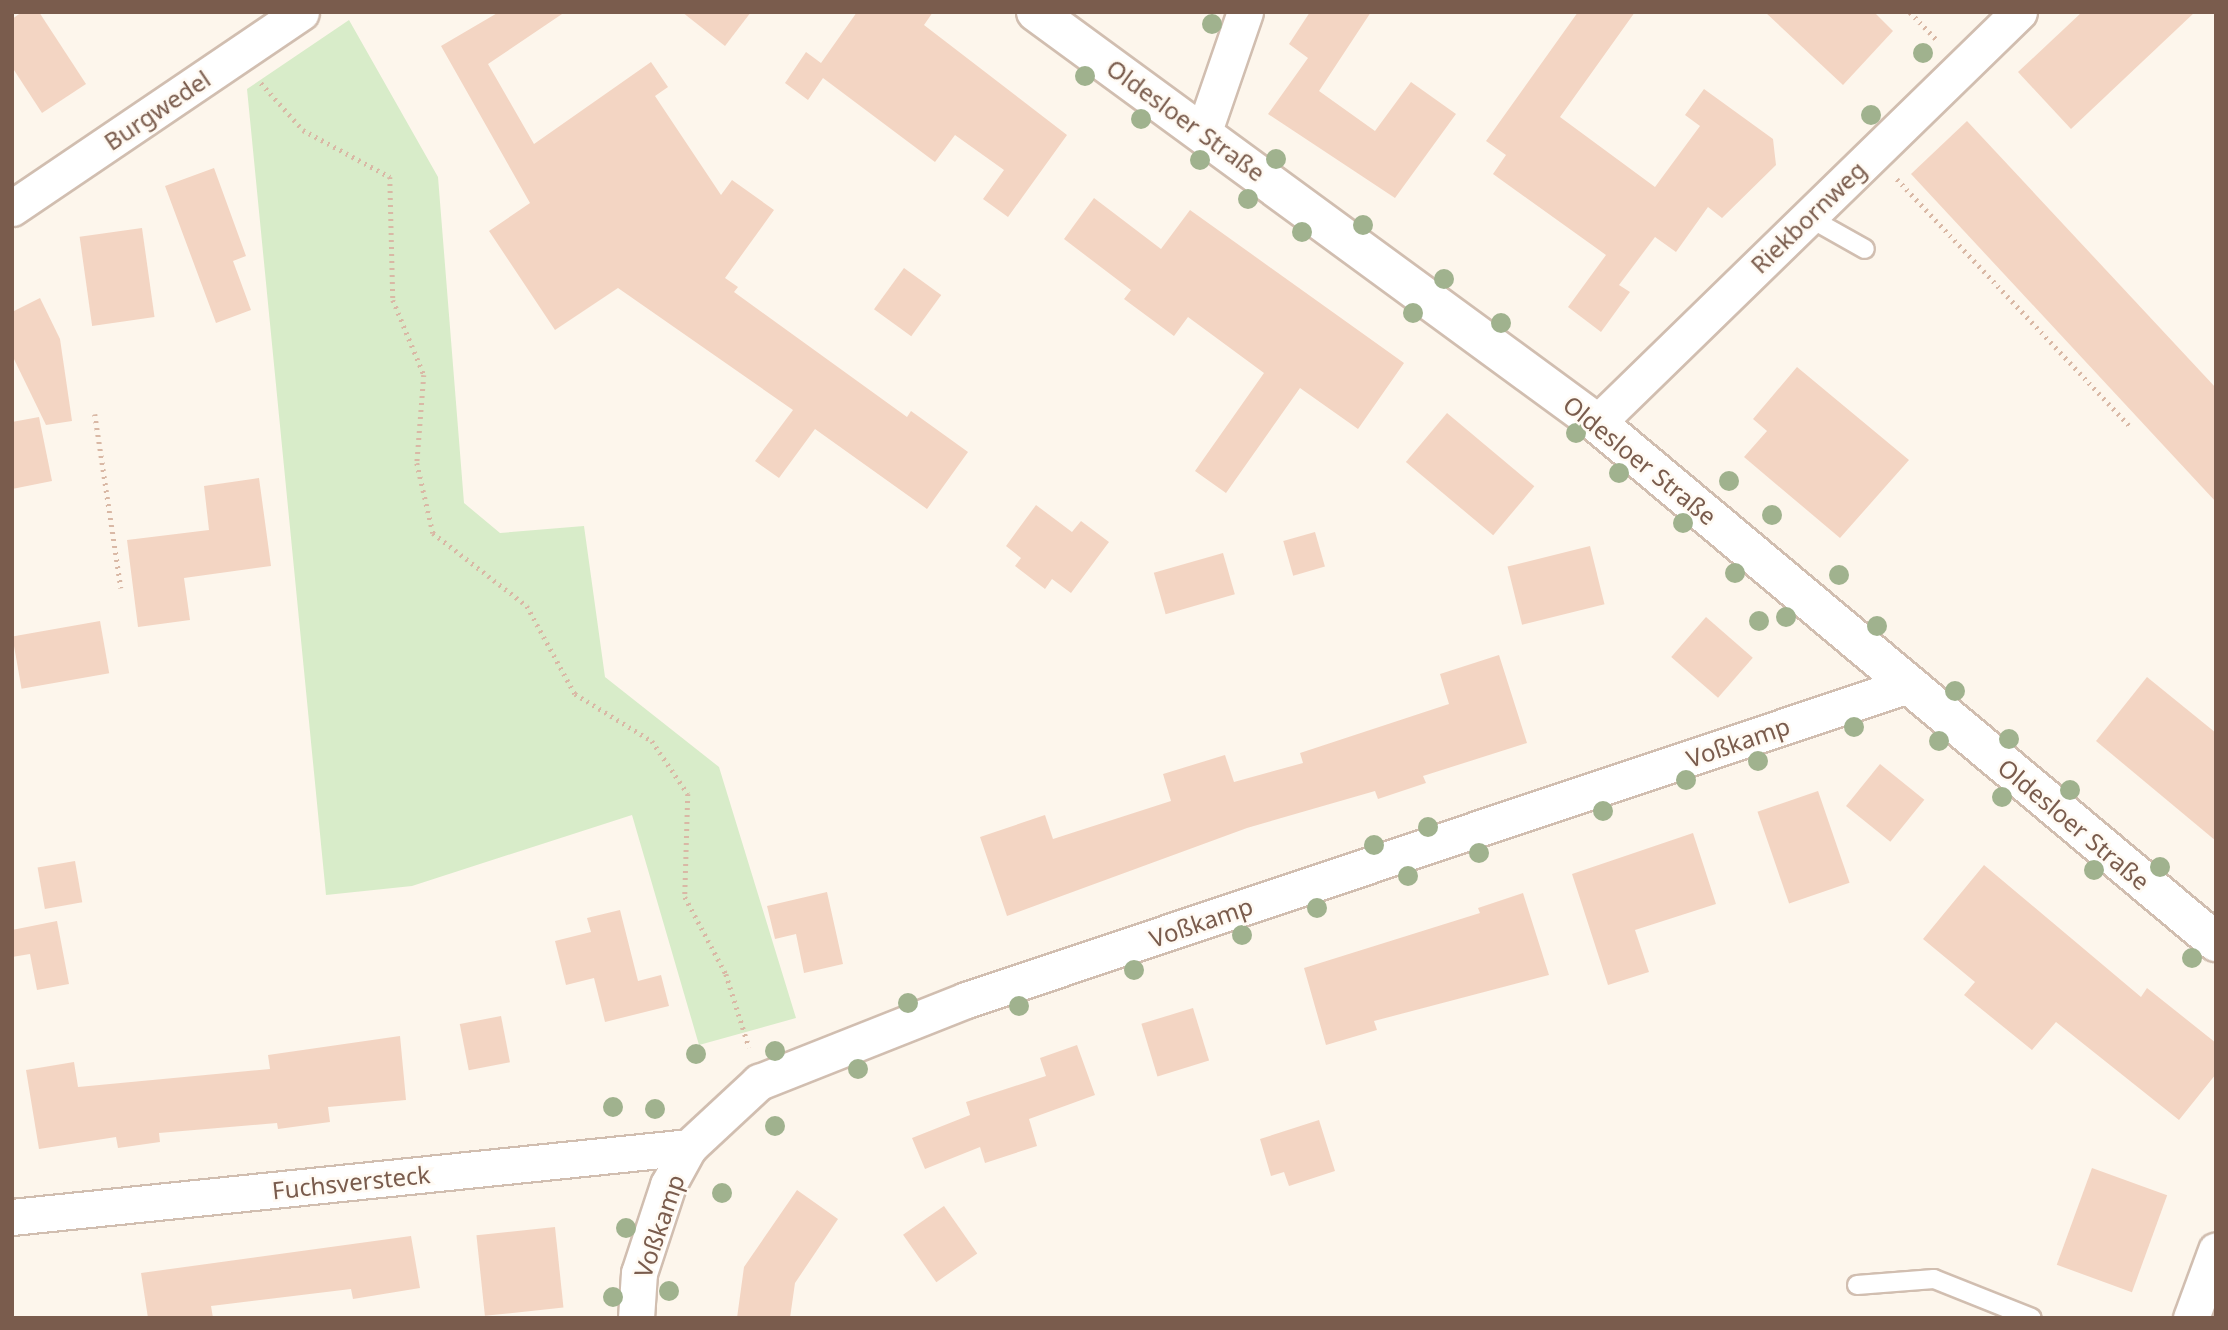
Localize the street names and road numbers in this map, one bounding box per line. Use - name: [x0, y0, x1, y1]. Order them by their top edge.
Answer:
- street label: Oldesloer Straße: [1101, 53, 1271, 187]
- street label: Burgwedel: [98, 64, 216, 156]
- street label: Riekbornweg: [1745, 155, 1871, 279]
- street label: Oldesloer Straße: [1558, 389, 1722, 531]
- street label: Voßkamp: [1683, 711, 1793, 773]
- street label: Oldesloer Straße: [1993, 752, 2155, 896]
- street label: Voßkamp: [1146, 891, 1256, 953]
- street label: Fuchsversteck: [271, 1159, 431, 1205]
- street label: Voßkamp: [628, 1171, 690, 1281]

